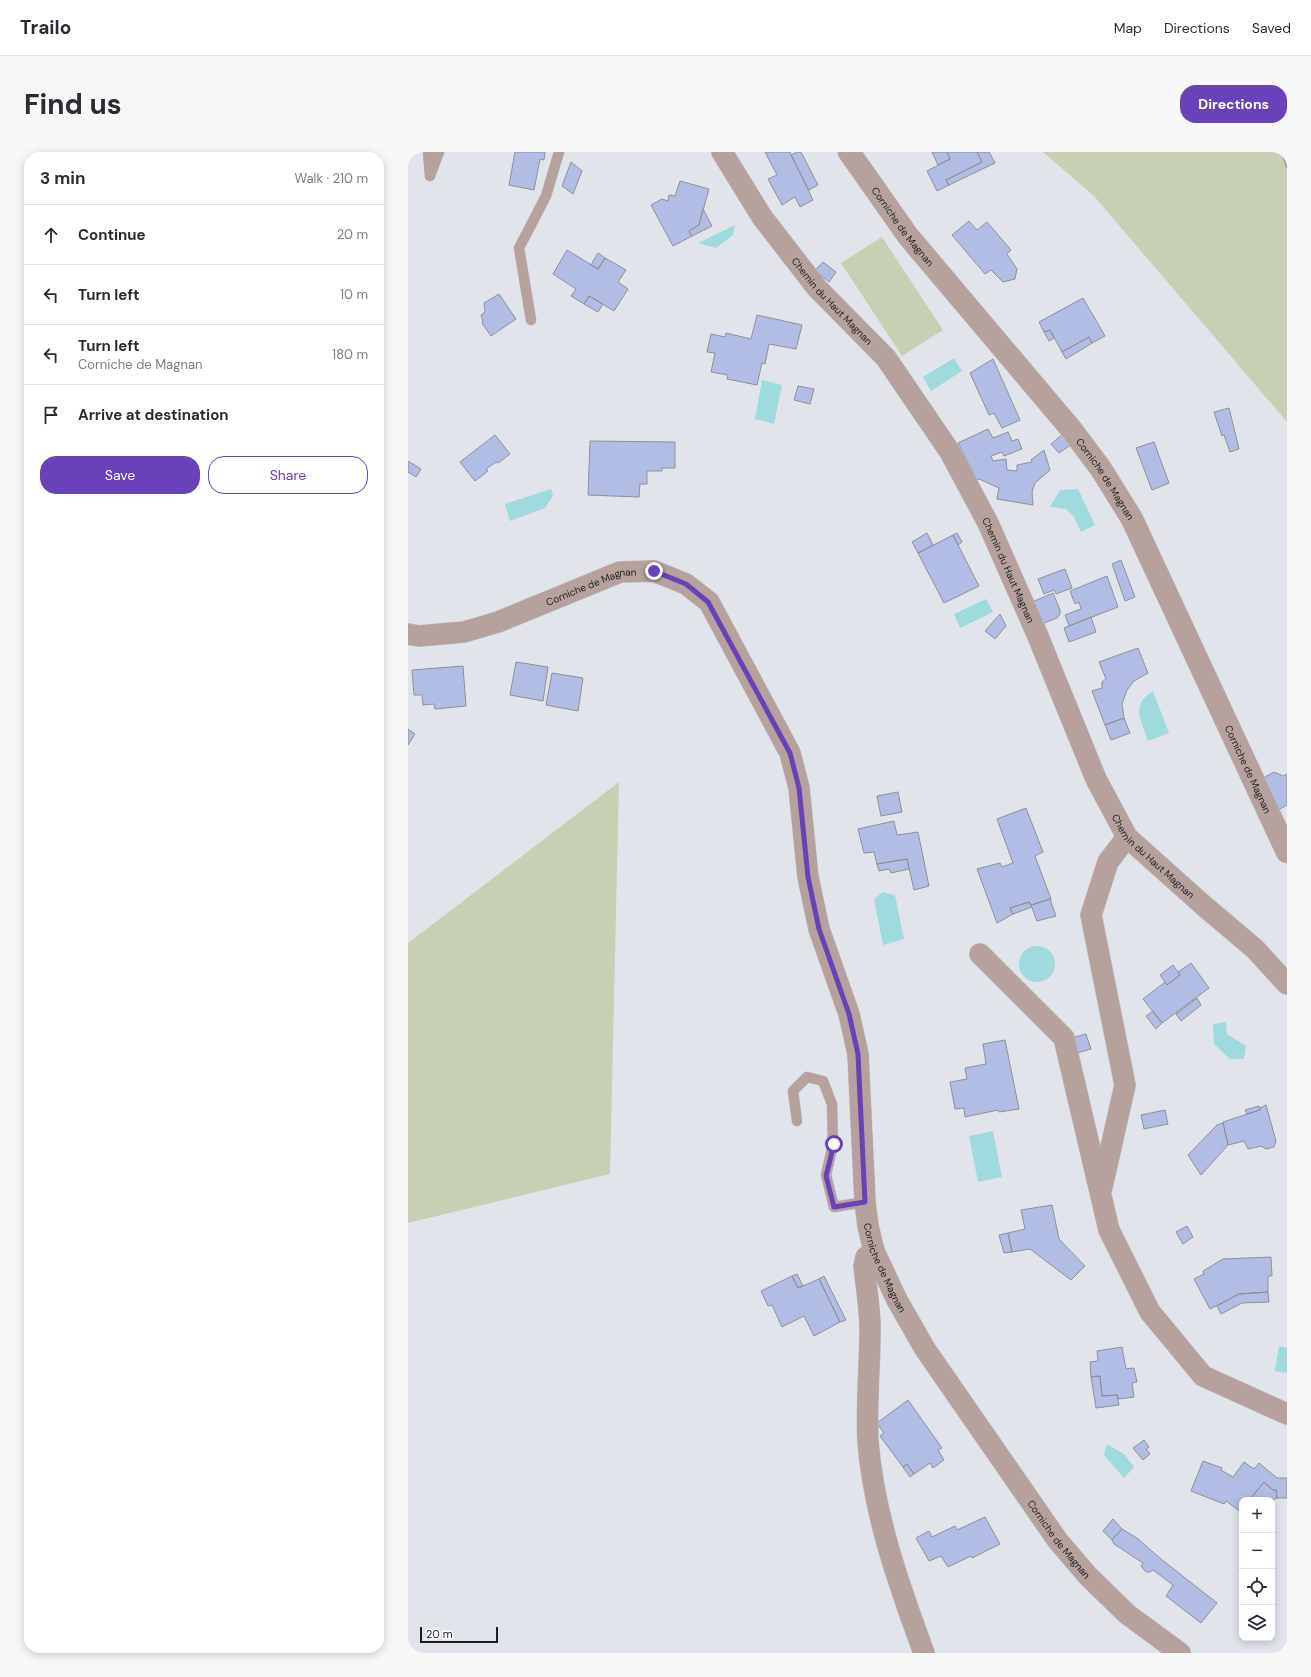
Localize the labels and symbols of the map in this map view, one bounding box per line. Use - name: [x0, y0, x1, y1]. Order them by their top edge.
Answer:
- street label: Corniche de Magnan: [869, 185, 937, 269]
- street label: Chemin du Haut Magnan: [789, 255, 875, 348]
- street label: Corniche de Magnan: [1073, 436, 1137, 523]
- street label: Chemin du Haut Magnan: [979, 515, 1037, 625]
- route end: [645, 562, 663, 580]
- street label: Corniche de Magnan: [544, 566, 637, 609]
- street label: Corniche de Magnan: [1222, 723, 1274, 816]
- street label: Chemin du Haut Magnan: [1109, 812, 1197, 902]
- route start: [825, 1135, 843, 1153]
- street label: Corniche de Magnan: [861, 1222, 909, 1315]
- street label: Corniche de Magnan: [1024, 1497, 1093, 1582]
- scale bar: [420, 1625, 498, 1644]

